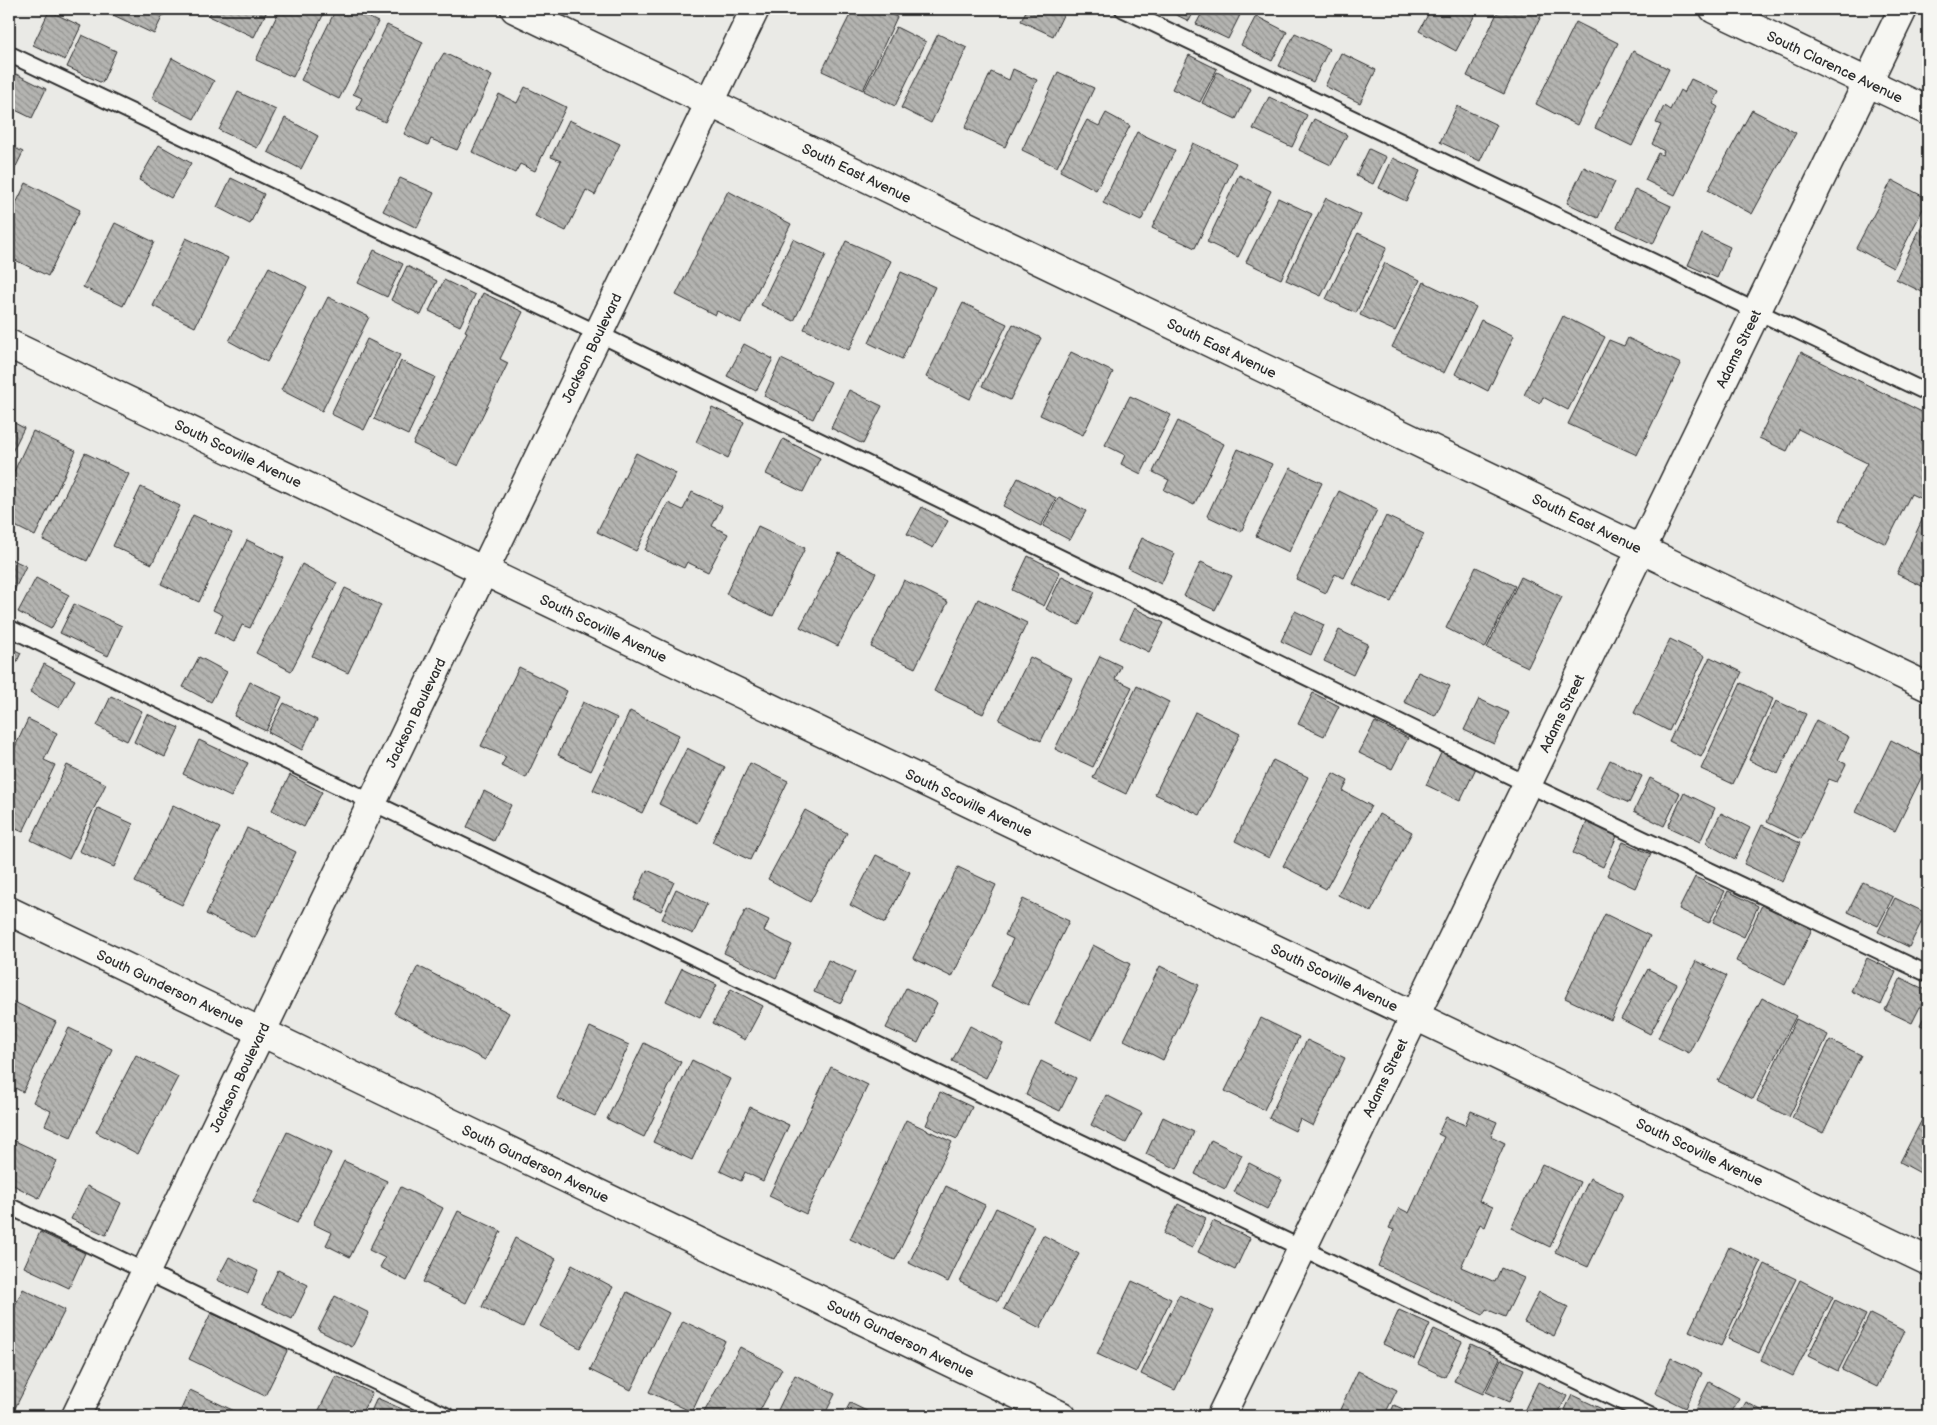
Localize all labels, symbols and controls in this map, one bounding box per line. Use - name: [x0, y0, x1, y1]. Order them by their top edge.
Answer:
- street label: South Clarence Avenue: [1764, 27, 1906, 106]
- street label: South East Avenue: [799, 140, 914, 206]
- street label: Jackson Boulevard: [558, 290, 625, 405]
- street label: Adams Street: [1712, 306, 1765, 391]
- street label: South East Avenue: [1164, 315, 1279, 382]
- street label: South Scoville Avenue: [172, 416, 304, 491]
- street label: South East Avenue: [1530, 490, 1644, 557]
- street label: South Scoville Avenue: [537, 591, 670, 666]
- street label: Jackson Boulevard: [382, 655, 449, 770]
- street label: Adams Street: [1536, 671, 1588, 755]
- street label: South Scoville Avenue: [903, 765, 1035, 840]
- street label: South Scoville Avenue: [1268, 940, 1401, 1015]
- street label: South Gunderson Avenue: [94, 946, 247, 1031]
- street label: Jackson Boulevard: [206, 1020, 273, 1135]
- street label: Adams Street: [1359, 1035, 1411, 1120]
- street label: South Scoville Avenue: [1634, 1114, 1766, 1190]
- street label: South Gunderson Avenue: [459, 1121, 612, 1206]
- street label: South Gunderson Avenue: [824, 1296, 977, 1381]

